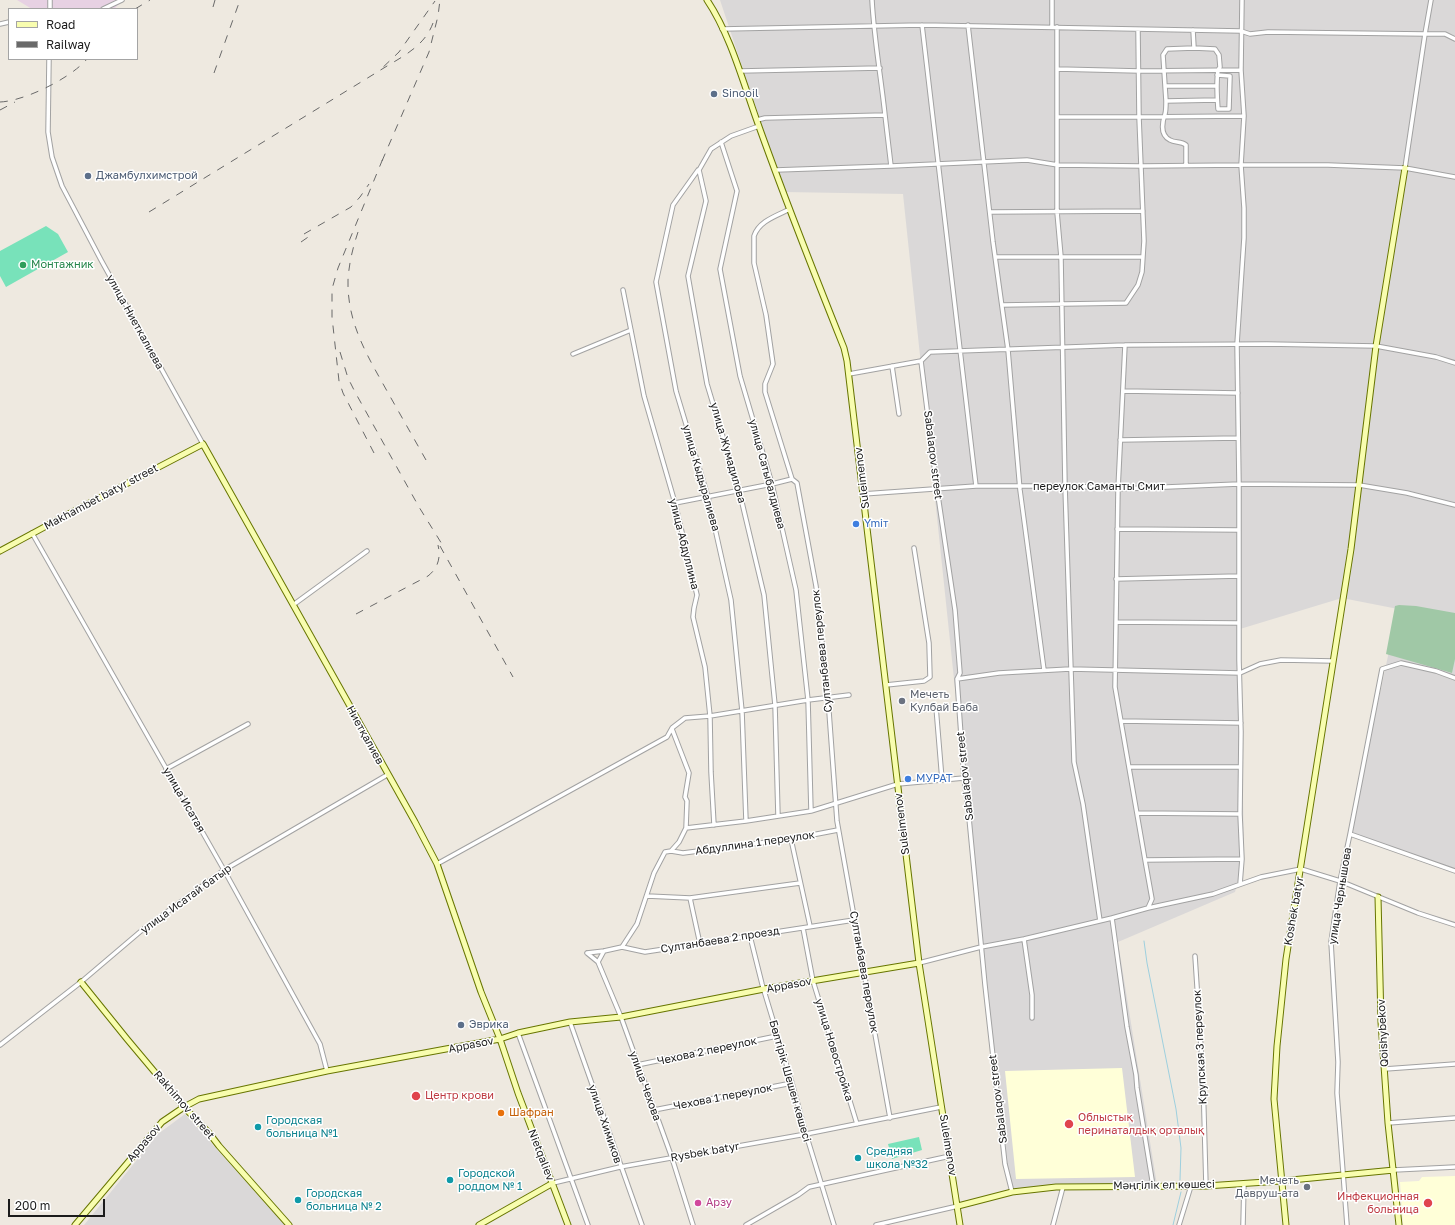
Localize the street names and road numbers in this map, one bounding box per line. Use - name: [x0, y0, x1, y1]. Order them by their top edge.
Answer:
- street label: улица Ниеткалиева: [104, 272, 166, 372]
- street label: улица Жумадилова: [707, 401, 749, 505]
- street label: Sabalaqov street: [921, 410, 945, 500]
- street label: улица Сатыбалдиева: [746, 418, 788, 530]
- street label: улица Кыдыралиева: [679, 423, 723, 533]
- street label: Suleimenov: [852, 446, 872, 510]
- street label: Makhambet batyr street: [42, 461, 160, 533]
- street label: переулок Саманты Смит: [1033, 480, 1165, 494]
- street label: улица Абдуллина: [666, 497, 702, 591]
- street label: Султанбаева переулок: [809, 589, 835, 713]
- street label: Ниетқалиев: [343, 703, 387, 767]
- street label: Sabalaqov street: [954, 731, 976, 821]
- street label: улица Исатая: [160, 765, 208, 835]
- street label: Suleimenov: [892, 792, 912, 856]
- street label: Абдуллина 1 переулок: [694, 828, 816, 858]
- street label: улица Чернышова: [1326, 846, 1354, 946]
- street label: улица Исатай батыр: [138, 862, 234, 936]
- street label: Koshek batyr: [1281, 875, 1307, 947]
- street label: Султанбаева переулок: [847, 910, 881, 1034]
- street label: Султанбаева 2 проезд: [660, 924, 780, 956]
- street label: Appasov: [765, 975, 813, 995]
- street label: Крупская 3 переулок: [1190, 989, 1210, 1105]
- street label: улица Новостройка: [812, 997, 856, 1103]
- street label: Qoishybekov: [1375, 999, 1391, 1067]
- street label: Бөлтірік Шешен көшесі: [766, 1019, 814, 1143]
- street label: Appasov: [447, 1034, 495, 1056]
- street label: Чехова 2 переулок: [656, 1034, 758, 1068]
- street label: улица Чехова: [626, 1049, 664, 1123]
- street label: Sabalaqov street: [986, 1054, 1010, 1144]
- street label: Rakhimov street: [151, 1068, 217, 1142]
- street label: Чехова 1 переулок: [672, 1081, 774, 1113]
- street label: улица Химиков: [585, 1083, 625, 1165]
- street label: Suleimenov: [937, 1113, 959, 1177]
- street label: Appasov: [124, 1122, 164, 1164]
- street label: Nietqaliev: [525, 1127, 557, 1183]
- street label: Rysbek batyr: [670, 1139, 740, 1165]
- street label: Мәңгілік ел көшесі: [1113, 1178, 1215, 1192]

